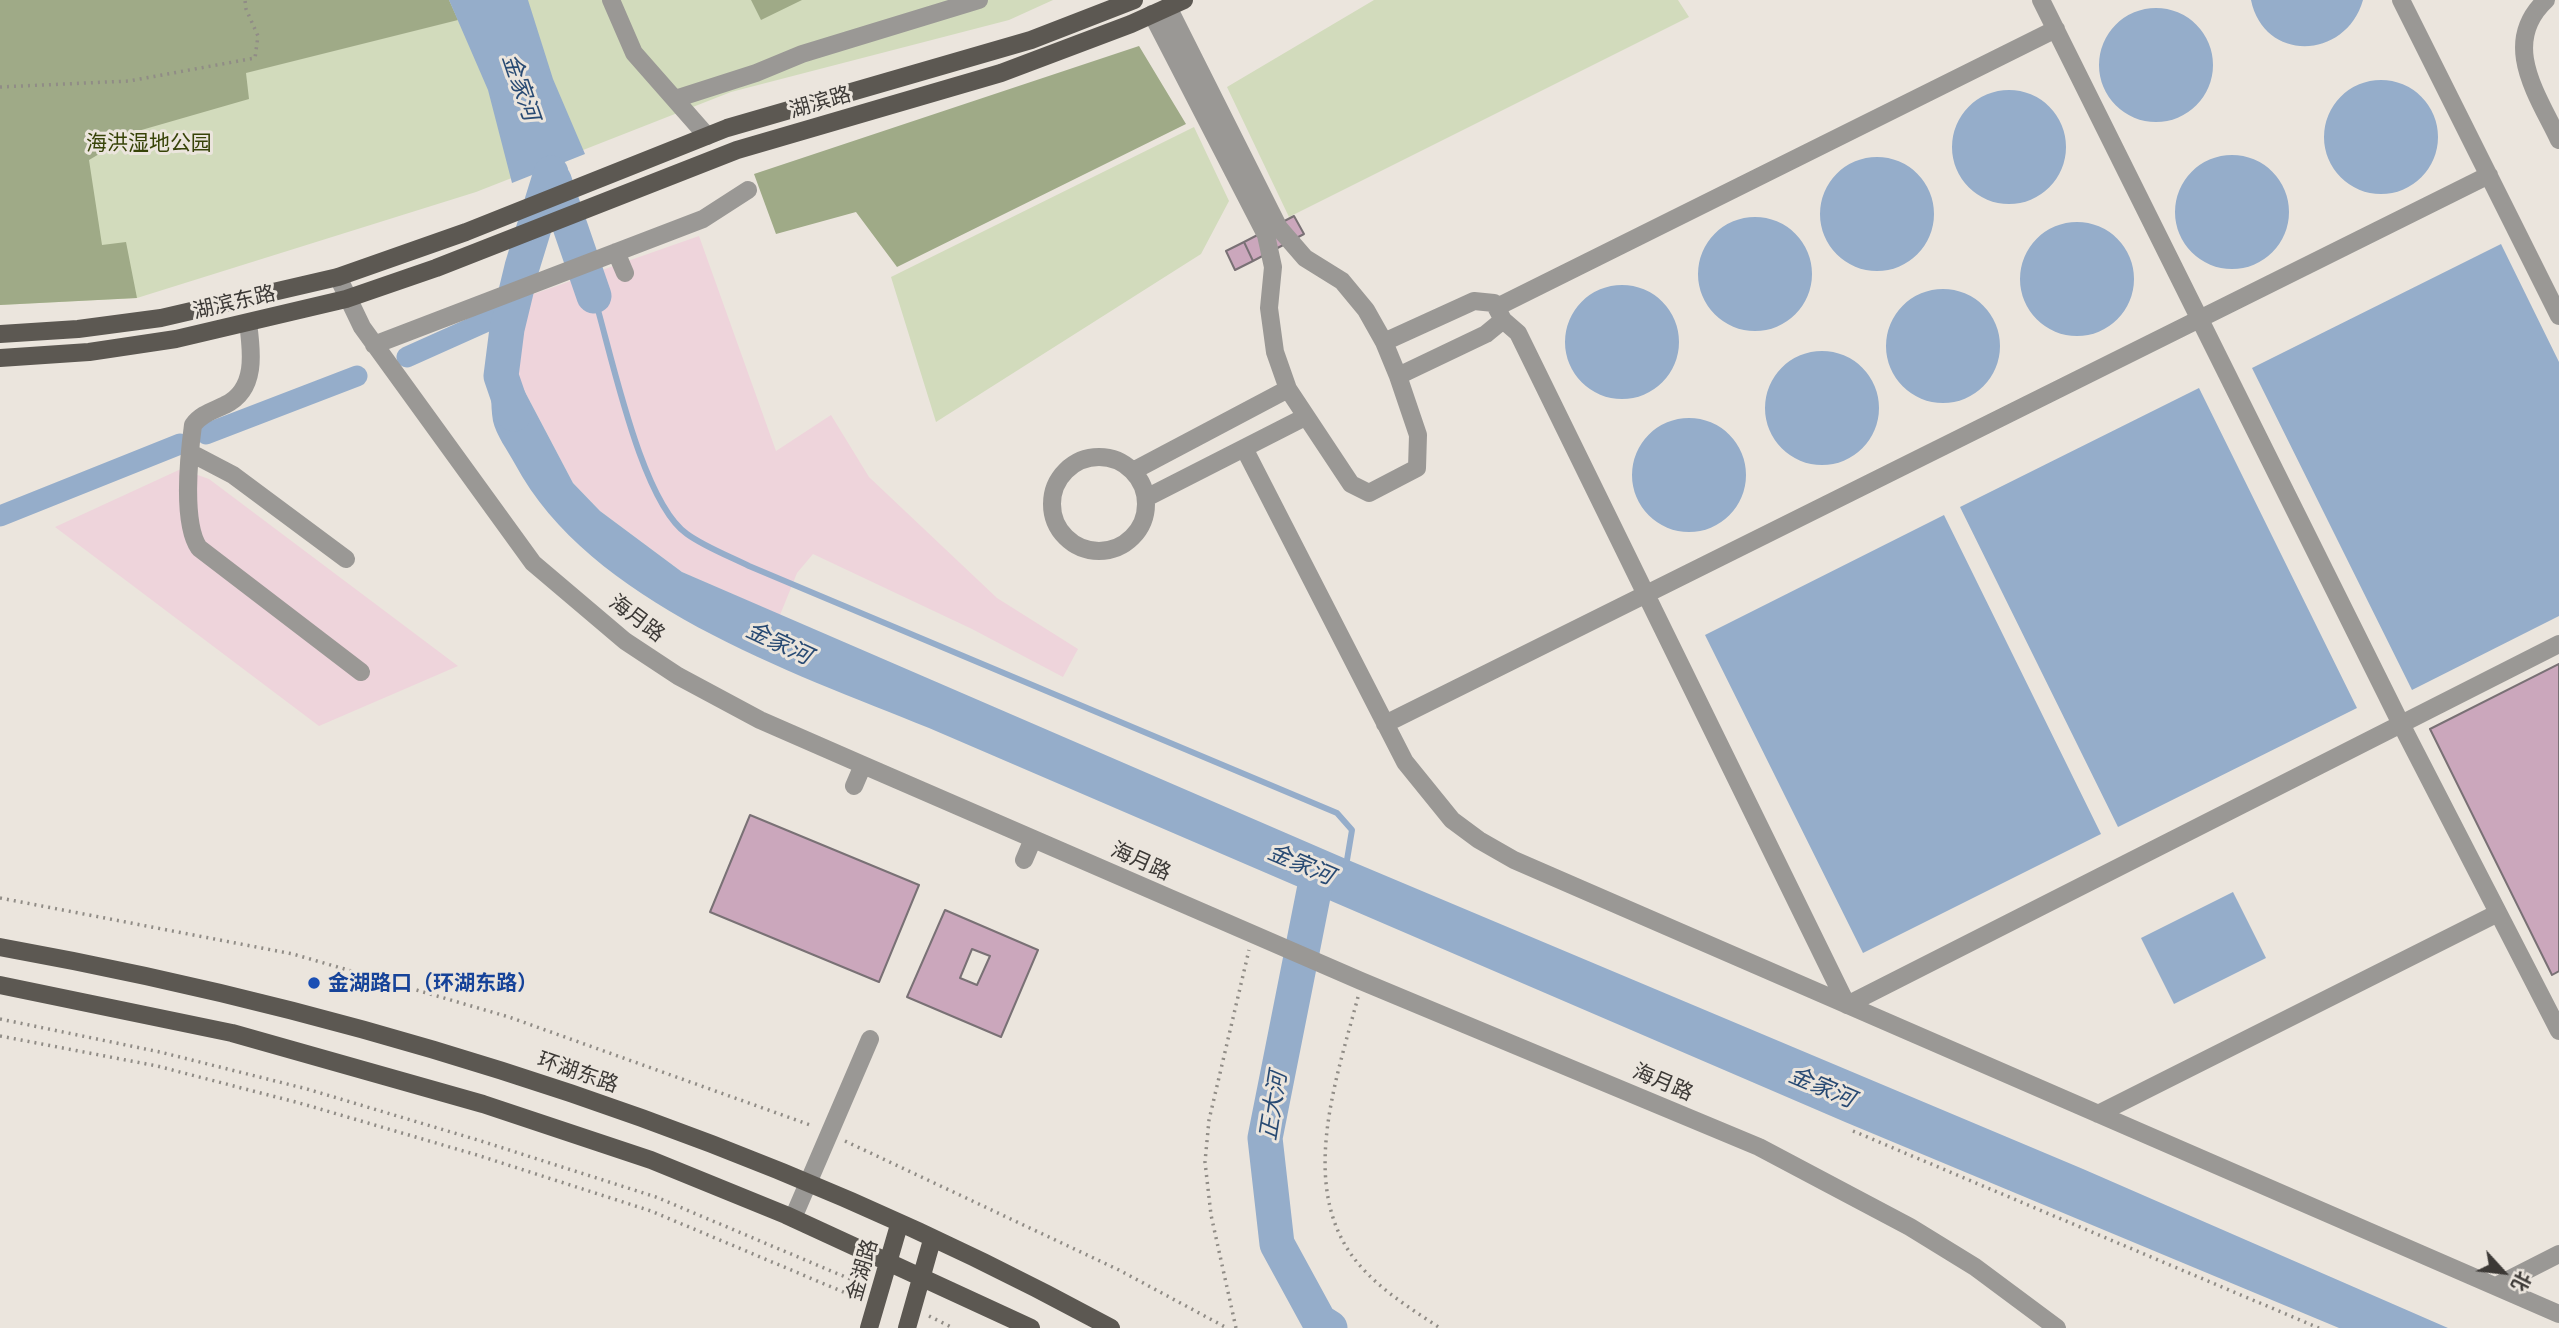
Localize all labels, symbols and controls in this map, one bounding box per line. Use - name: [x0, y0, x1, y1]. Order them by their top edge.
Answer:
- water label: 金家河: [497, 50, 545, 124]
- street label: 湖滨路: [786, 81, 854, 123]
- park label: 海洪湿地公园: [86, 130, 212, 156]
- street label: 湖滨东路: [190, 280, 278, 324]
- street label: 海月路: [604, 589, 670, 647]
- water label: 金家河: [742, 616, 816, 670]
- street label: 海月路: [1107, 837, 1175, 885]
- water label: 金家河: [1264, 838, 1338, 890]
- place label: 金湖路口（环湖东路）: [328, 970, 538, 996]
- marker: 金湖路口（环湖东路）: [306, 975, 322, 991]
- street label: 环湖东路: [534, 1046, 622, 1098]
- street label: 海月路: [1629, 1058, 1697, 1106]
- water label: 金家河: [1785, 1061, 1859, 1113]
- water label: 正大河: [1254, 1070, 1292, 1142]
- street label: 金湖路: [841, 1236, 883, 1304]
- north arrow: [2468, 1237, 2538, 1307]
- text: 北: [2508, 1268, 2537, 1295]

